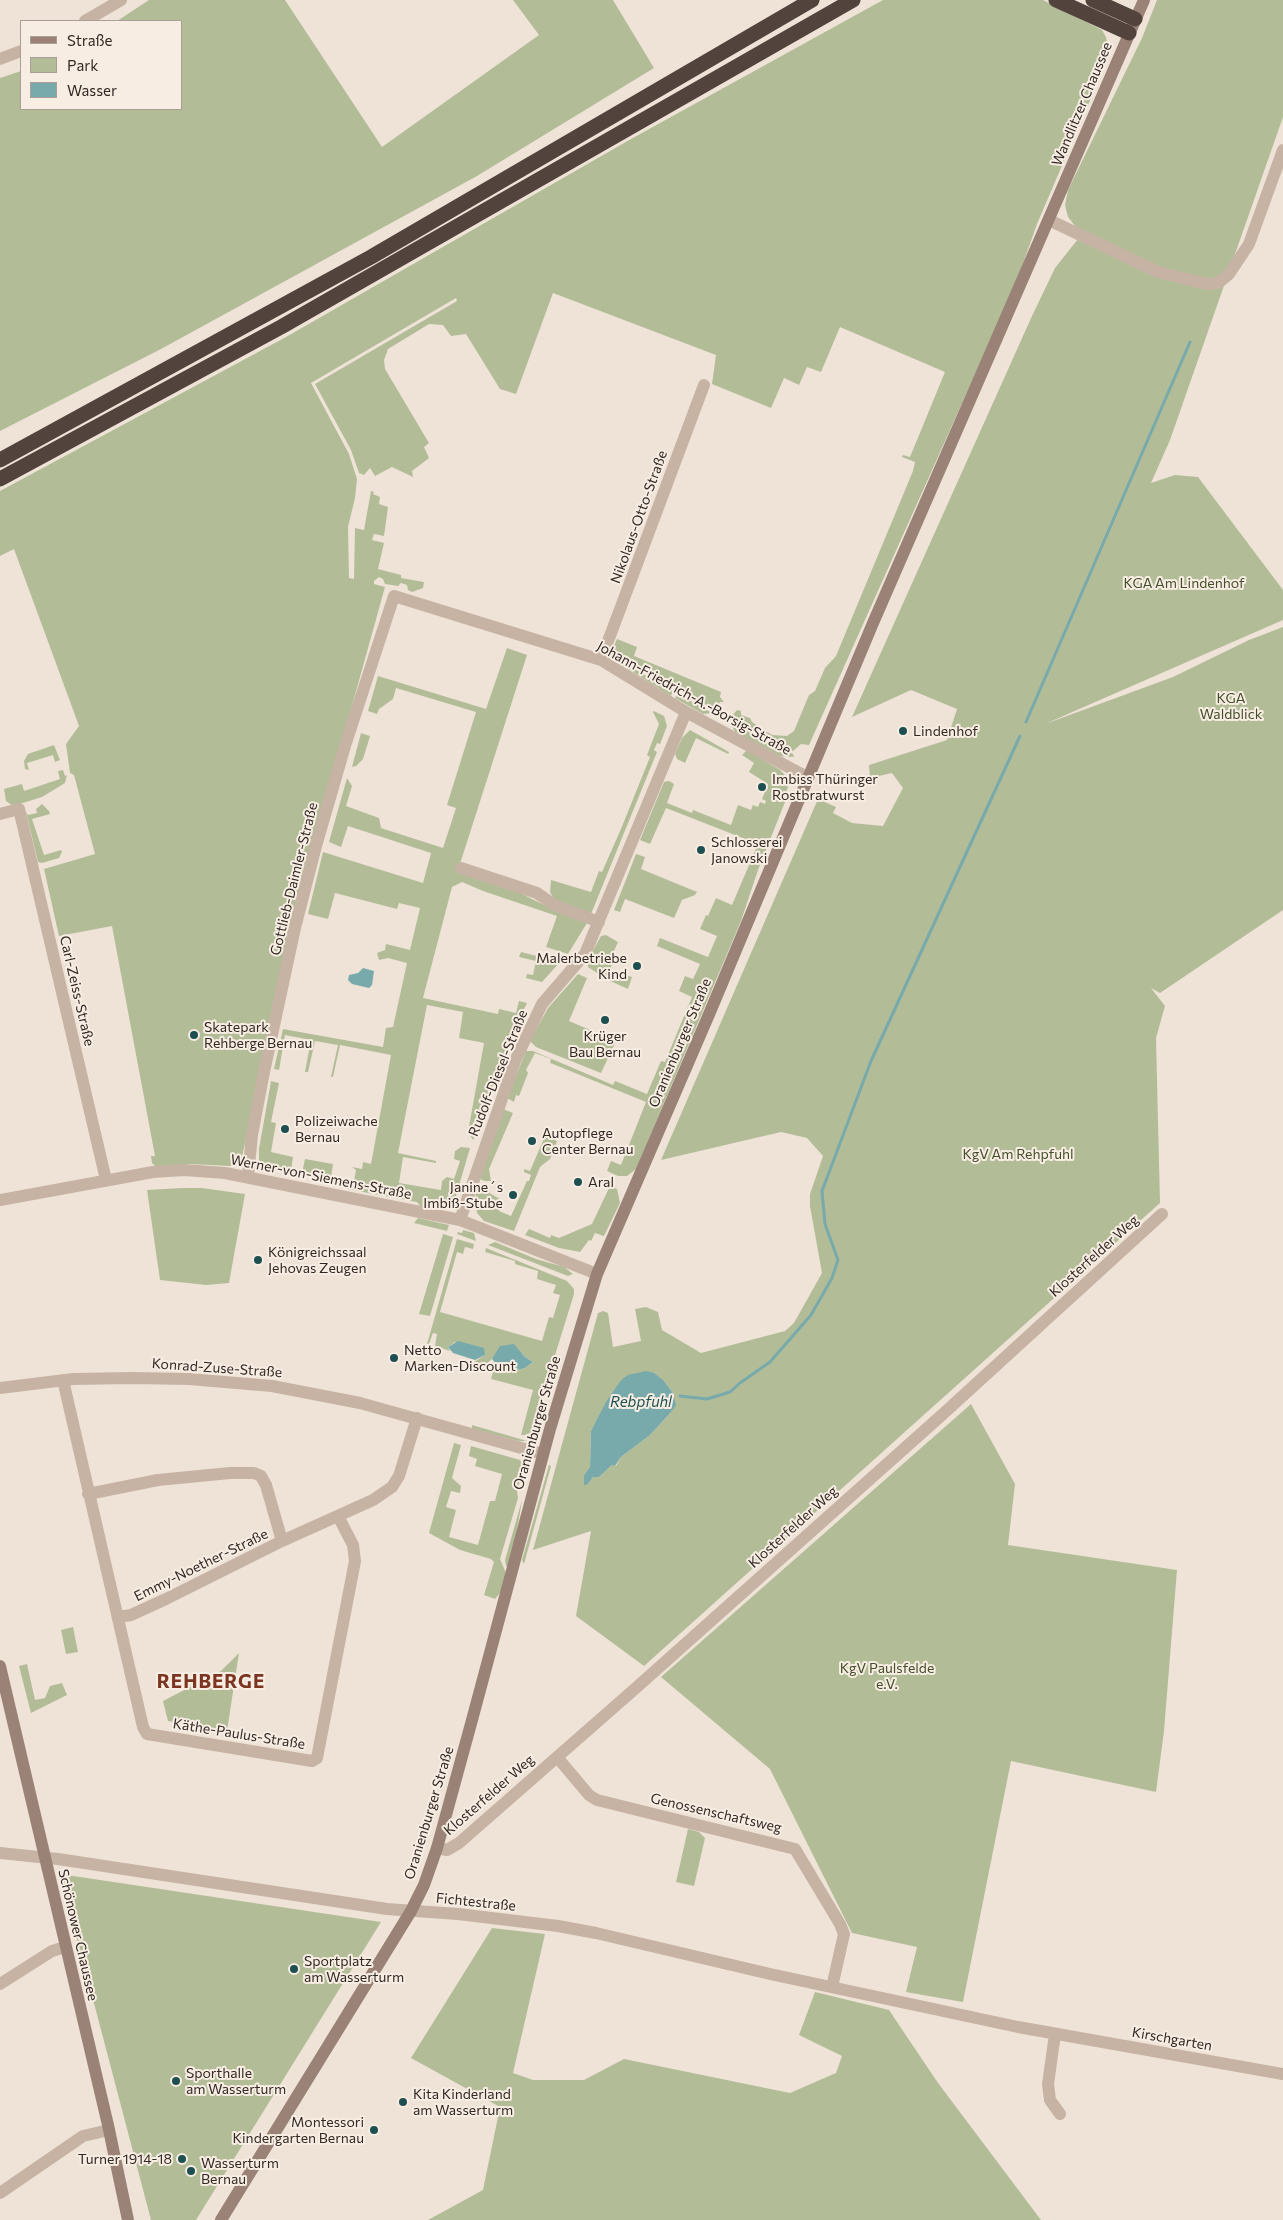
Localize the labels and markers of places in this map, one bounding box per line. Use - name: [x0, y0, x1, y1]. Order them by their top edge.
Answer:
- place label: Lindenhof: [913, 723, 978, 739]
- marker: Lindenhof: [897, 725, 909, 737]
- place label: Imbiss Thüringer Rostbratwurst: [772, 771, 878, 804]
- marker: Imbiss Thüringer Rostbratwurst: [756, 781, 768, 793]
- place label: Schlosserei Janowski: [711, 834, 782, 866]
- marker: Schlosserei Janowski: [695, 844, 707, 856]
- place label: Malerbetriebe Kind: [536, 950, 627, 982]
- marker: Malerbetriebe Kind: [631, 960, 643, 972]
- marker: Krüger Bau Bernau: [599, 1014, 611, 1026]
- place label: Skatepark Rehberge Bernau: [204, 1019, 312, 1052]
- place label: Krüger Bau Bernau: [569, 1028, 641, 1060]
- marker: Skatepark Rehberge Bernau: [188, 1029, 200, 1041]
- place label: Polizeiwache Bernau: [295, 1113, 378, 1146]
- marker: Polizeiwache Bernau: [279, 1123, 291, 1135]
- place label: Autopflege Center Bernau: [542, 1125, 633, 1158]
- marker: Autopflege Center Bernau: [526, 1135, 538, 1147]
- place label: Aral: [588, 1174, 614, 1190]
- marker: Aral: [572, 1176, 584, 1188]
- place label: Janine´s Imbiß-Stube: [423, 1179, 503, 1212]
- marker: Janine´s Imbiß-Stube: [507, 1189, 519, 1201]
- place label: Königreichssaal Jehovas Zeugen: [268, 1244, 367, 1276]
- marker: Königreichssaal Jehovas Zeugen: [252, 1254, 264, 1266]
- place label: Netto Marken-Discount: [404, 1342, 516, 1374]
- marker: Netto Marken-Discount: [388, 1352, 400, 1364]
- place label: Sportplatz am Wasserturm: [304, 1953, 404, 1985]
- marker: Sportplatz am Wasserturm: [288, 1963, 300, 1975]
- place label: Sporthalle am Wasserturm: [186, 2065, 286, 2098]
- marker: Sporthalle am Wasserturm: [170, 2075, 182, 2087]
- place label: Kita Kinderland am Wasserturm: [413, 2086, 513, 2118]
- marker: Kita Kinderland am Wasserturm: [397, 2096, 409, 2108]
- place label: Montessori Kindergarten Bernau: [233, 2114, 364, 2146]
- marker: Montessori Kindergarten Bernau: [368, 2124, 380, 2136]
- place label: Turner 1914-18: [78, 2151, 172, 2167]
- marker: Turner 1914-18: [176, 2153, 188, 2165]
- place label: Wasserturm Bernau: [201, 2155, 279, 2188]
- marker: Wasserturm Bernau: [185, 2165, 197, 2177]

